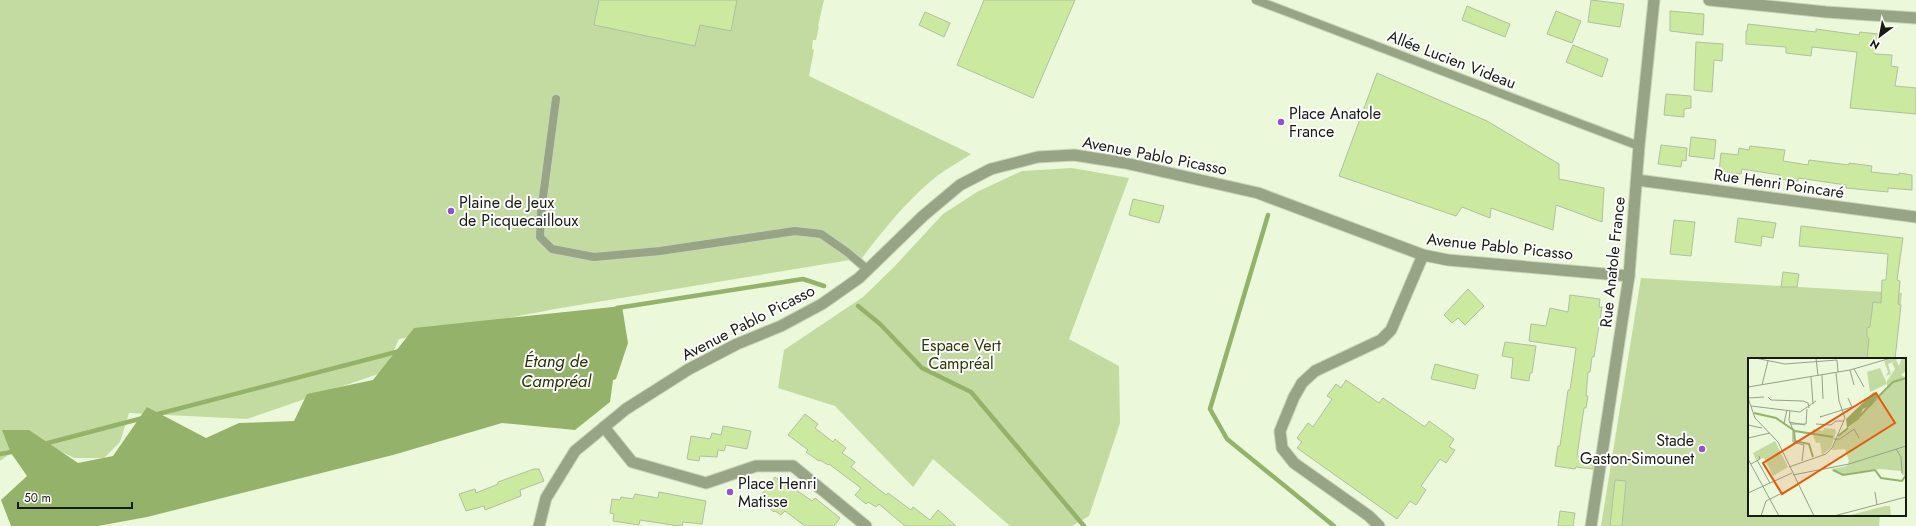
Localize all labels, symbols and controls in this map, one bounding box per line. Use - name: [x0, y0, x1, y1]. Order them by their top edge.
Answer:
- north arrow: [1860, 16, 1900, 56]
- street label: Allée Lucien Videau: [1384, 24, 1519, 95]
- text: N: [1867, 35, 1883, 54]
- place label: Place Anatole France: [1289, 102, 1381, 143]
- marker: Place Anatole France: [1276, 117, 1286, 127]
- street label: Avenue Pablo Picasso: [1081, 130, 1229, 181]
- street label: Rue Henri Poincaré: [1712, 163, 1846, 204]
- place label: Plaine de Jeux de Picquecailloux: [459, 191, 578, 232]
- street label: Rue Anatole France: [1594, 195, 1631, 329]
- marker: Plaine de Jeux de Picquecailloux: [446, 206, 456, 216]
- street label: Avenue Pablo Picasso: [1426, 227, 1574, 266]
- street label: Avenue Pablo Picasso: [678, 279, 819, 366]
- park label: Espace Vert Campréal: [921, 334, 1001, 375]
- water label: Étang de Campréal: [521, 349, 592, 393]
- inset map: [1748, 358, 1906, 516]
- place label: Stade Gaston-Simounet: [1580, 429, 1694, 470]
- marker: Stade Gaston-Simounet: [1697, 444, 1707, 454]
- place label: Place Henri Matisse: [738, 472, 817, 513]
- scale bar: [18, 484, 132, 510]
- marker: Place Henri Matisse: [725, 487, 735, 497]
- text: 50 m: [24, 489, 51, 507]

